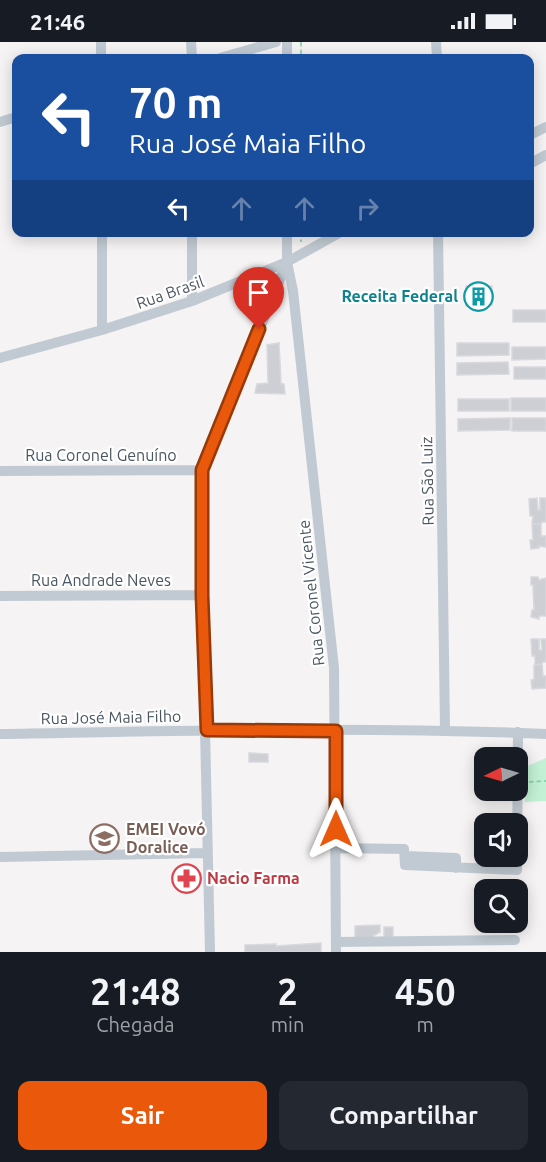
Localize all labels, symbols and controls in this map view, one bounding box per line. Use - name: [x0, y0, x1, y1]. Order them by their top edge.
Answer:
- text: 21:46: [30, 9, 85, 34]
- icon: left: [30, 78, 108, 156]
- text: 70 m: [129, 79, 223, 126]
- text: Rua José Maia Filho: [129, 128, 366, 158]
- icon: left: [162, 192, 195, 225]
- icon: ahead: [225, 192, 258, 225]
- icon: ahead: [288, 192, 321, 225]
- icon: right: [351, 192, 384, 225]
- pin: [233, 267, 284, 329]
- street label: Rua Brasil: [134, 272, 206, 312]
- icon: arrive: [242, 276, 275, 309]
- building icon: Receita Federal: [463, 280, 495, 312]
- place label: Receita Federal: [341, 287, 458, 305]
- street label: Rua São Luiz: [417, 436, 437, 526]
- street label: Rua Coronel Genuíno: [25, 446, 177, 464]
- street label: Rua Coronel Vicente: [294, 519, 328, 667]
- street label: Rua Andrade Neves: [31, 571, 171, 589]
- street label: Rua José Maia Filho: [41, 707, 181, 727]
- north arrow: [474, 747, 528, 801]
- map controls: [474, 747, 528, 933]
- position arrow: [304, 797, 368, 861]
- button: sound: [474, 813, 528, 867]
- place label: EMEI Vovó Doralice: [126, 820, 206, 856]
- school or university icon: EMEI Vovó Doralice: [89, 822, 121, 854]
- pharmacy icon: Nacio Farma: [170, 862, 202, 894]
- place label: Nacio Farma: [207, 869, 300, 887]
- button: search: [474, 879, 528, 933]
- text: 21:48: [90, 971, 180, 1012]
- text: 2: [277, 971, 298, 1012]
- text: 450: [395, 971, 456, 1012]
- text: Chegada: [96, 1013, 175, 1036]
- text: min: [271, 1013, 304, 1036]
- text: m: [417, 1013, 434, 1036]
- button: Sair: [18, 1081, 267, 1150]
- button: Compartilhar: [279, 1081, 528, 1150]

